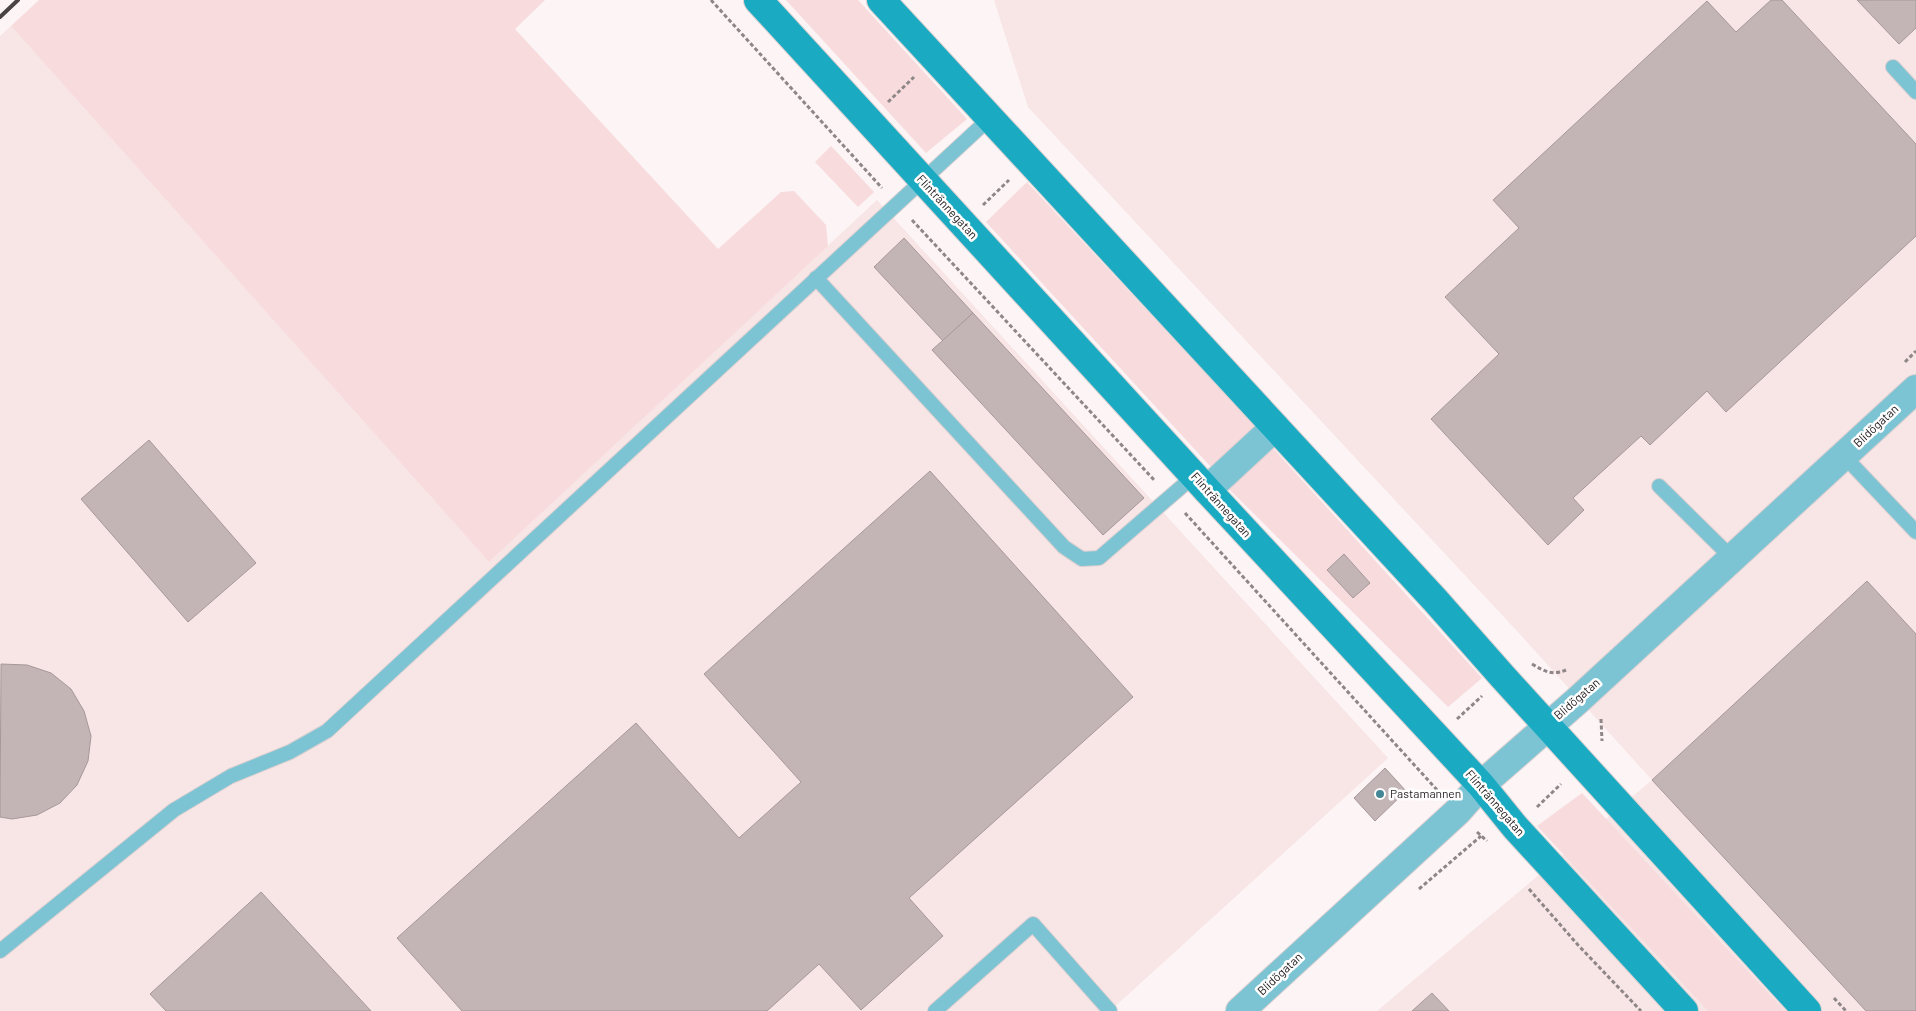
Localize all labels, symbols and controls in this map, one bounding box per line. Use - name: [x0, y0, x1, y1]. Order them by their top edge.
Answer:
- street label: Flintrännegatan: [914, 171, 981, 241]
- street label: Blidögatan: [1850, 401, 1901, 449]
- street label: Flintrännegatan: [1189, 469, 1255, 540]
- street label: Blidögatan: [1551, 675, 1602, 722]
- street label: Flintrännegatan: [1463, 767, 1528, 838]
- place label: Pastamannen: [1390, 786, 1461, 800]
- marker: Pastamannen: [1374, 788, 1386, 800]
- street label: Blidögatan: [1254, 949, 1305, 997]

